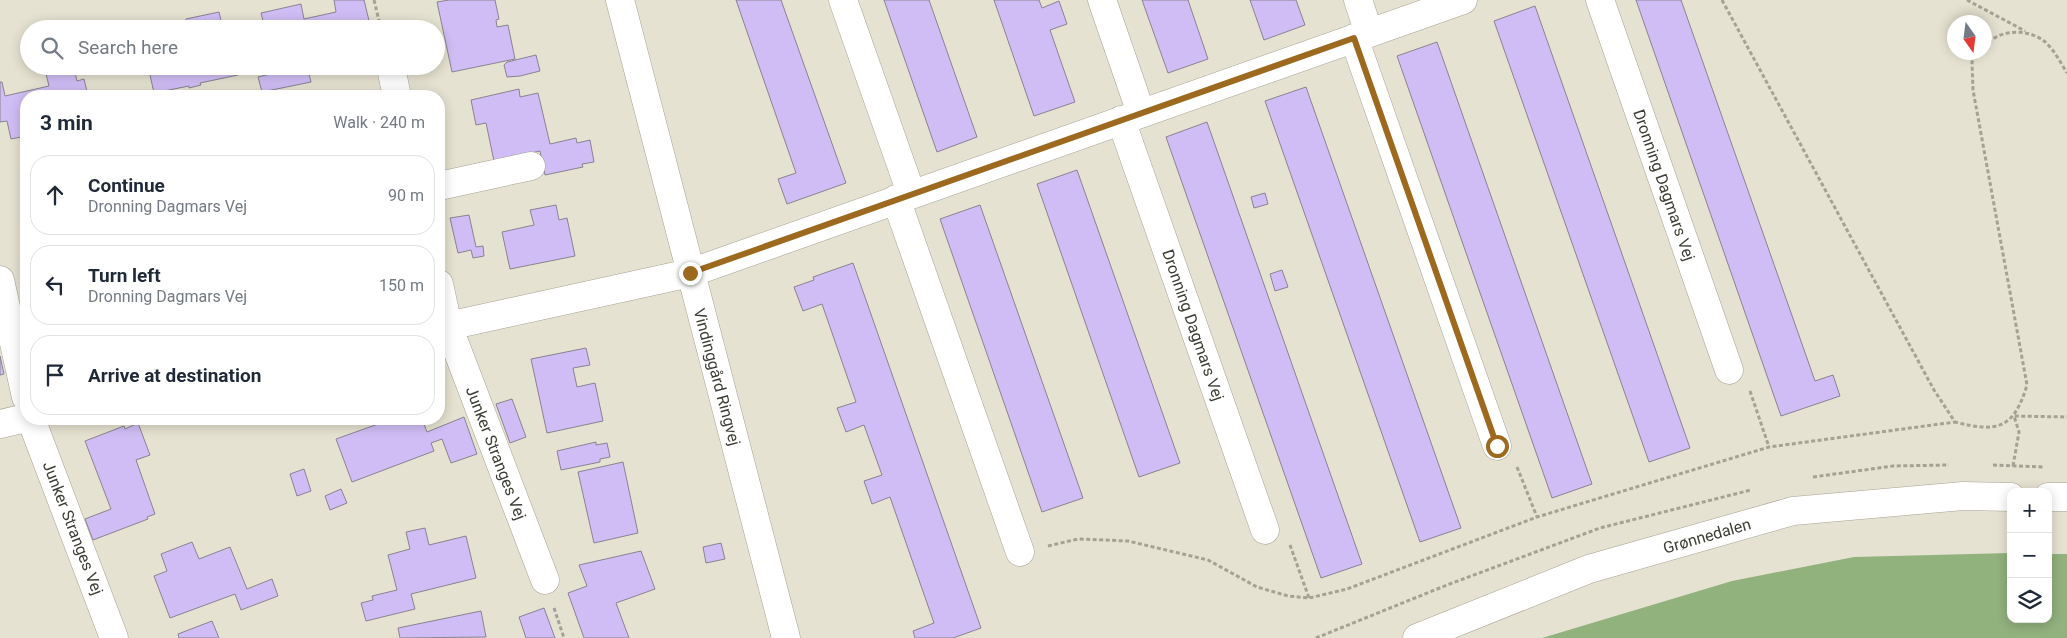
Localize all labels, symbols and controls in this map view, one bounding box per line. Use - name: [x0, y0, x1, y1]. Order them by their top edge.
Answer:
- north arrow: [1947, 15, 1992, 60]
- search box: [20, 20, 445, 75]
- icon: search: [38, 34, 66, 62]
- text: Search here: [78, 36, 178, 59]
- street label: Dronning Dagmars Vej: [1629, 107, 1699, 263]
- text: 3 min: [40, 111, 93, 135]
- text: Walk · 240 m: [333, 113, 425, 132]
- text: Continue: [88, 174, 165, 197]
- icon: ahead: [41, 181, 69, 209]
- text: 90 m: [388, 186, 424, 205]
- text: Dronning Dagmars Vej: [88, 197, 247, 216]
- street label: Dronning Dagmars Vej: [1158, 247, 1228, 403]
- route end: [679, 262, 702, 285]
- text: Turn left: [88, 264, 161, 287]
- icon: left: [41, 271, 69, 299]
- text: 150 m: [379, 276, 424, 295]
- text: Dronning Dagmars Vej: [88, 287, 247, 306]
- street label: Vindinggård Ringvej: [690, 306, 744, 448]
- icon: arrive: [41, 361, 69, 389]
- text: Arrive at destination: [88, 364, 261, 387]
- street label: Junker Stranges Vej: [462, 384, 530, 522]
- route start: [1486, 435, 1509, 458]
- street label: Junker Stranges Vej: [39, 459, 107, 597]
- map controls: [2007, 488, 2052, 623]
- button: +: [2007, 488, 2052, 533]
- street label: Grønnedalen: [1661, 514, 1753, 558]
- button: −: [2007, 533, 2052, 578]
- button: layers: [2007, 578, 2052, 623]

